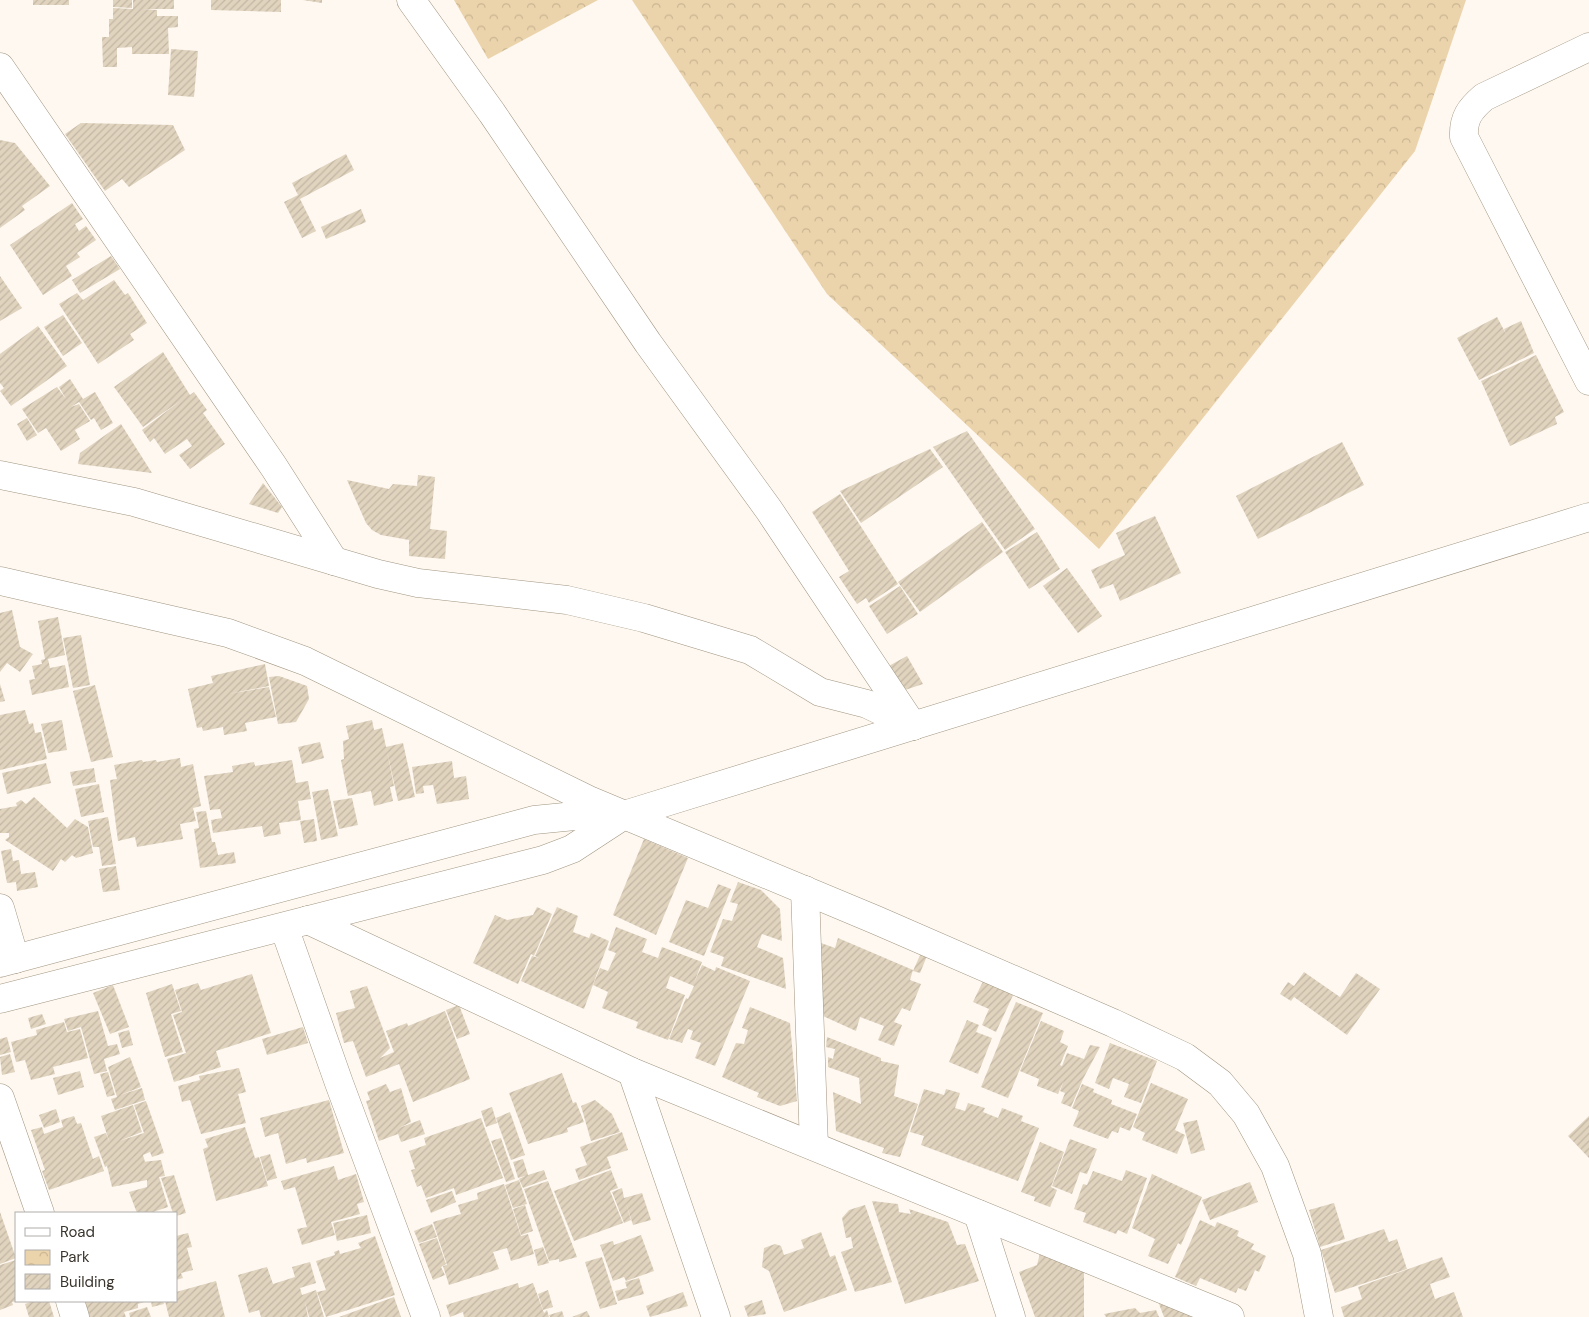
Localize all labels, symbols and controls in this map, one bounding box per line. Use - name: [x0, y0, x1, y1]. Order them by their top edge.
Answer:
- legend: [15, 1212, 178, 1302]
- text: Road: [60, 1222, 95, 1242]
- text: Park: [60, 1247, 90, 1267]
- text: Building: [60, 1272, 115, 1292]

